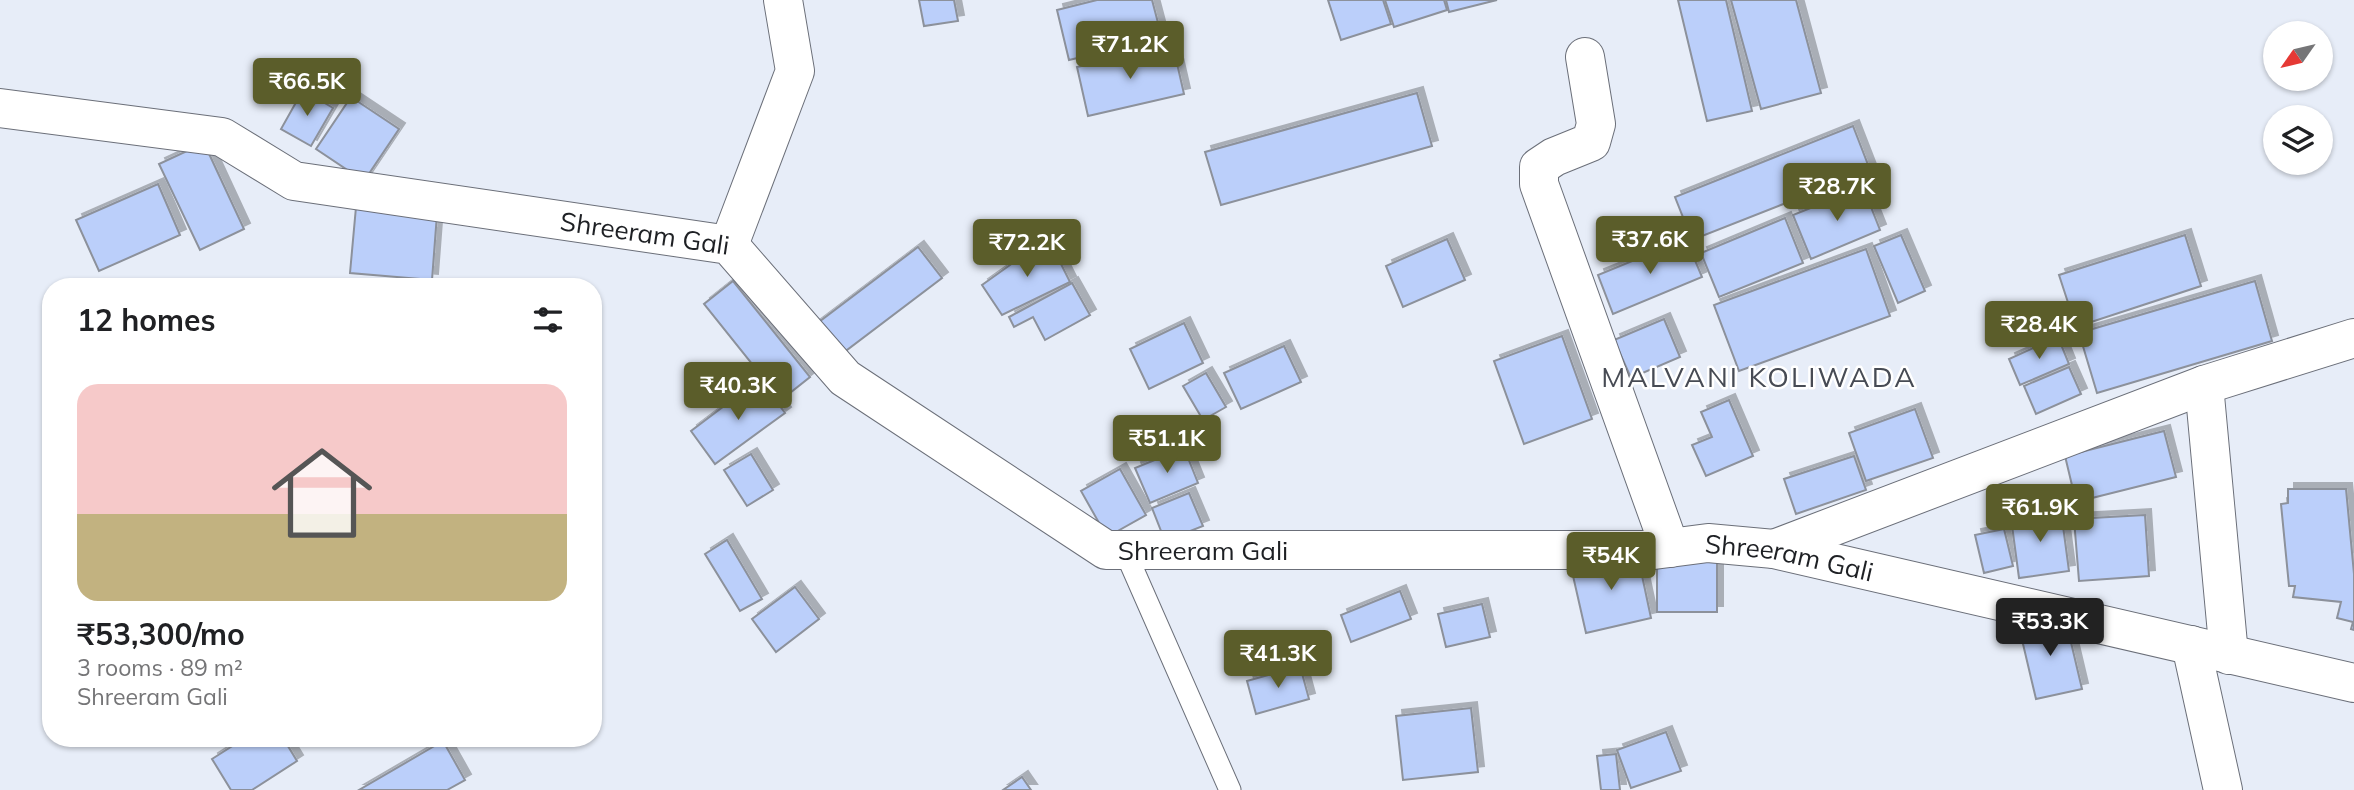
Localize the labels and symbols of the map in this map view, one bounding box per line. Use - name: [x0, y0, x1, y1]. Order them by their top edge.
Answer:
- north arrow: [2263, 21, 2333, 91]
- pin: ₹71.2K: [1073, 22, 1187, 81]
- pin: ₹66.5K: [250, 58, 364, 118]
- pin: ₹28.7K: [1780, 164, 1894, 223]
- street label: Shreeram Gali: [558, 204, 732, 261]
- pin: ₹37.6K: [1593, 216, 1707, 276]
- pin: ₹72.2K: [970, 219, 1084, 279]
- pin: ₹28.4K: [1982, 302, 2096, 361]
- district label: MALVANI KOLIWADA: [1601, 359, 1917, 394]
- pin: ₹40.3K: [681, 362, 795, 422]
- pin: ₹51.1K: [1110, 416, 1224, 475]
- pin: ₹61.9K: [1983, 484, 2097, 544]
- street label: Shreeram Gali: [1704, 526, 1877, 588]
- pin: ₹54K: [1570, 532, 1652, 592]
- street label: Shreeram Gali: [1118, 534, 1288, 567]
- pin: ₹53.3K: [1993, 598, 2107, 658]
- pin: ₹41.3K: [1221, 630, 1335, 690]

